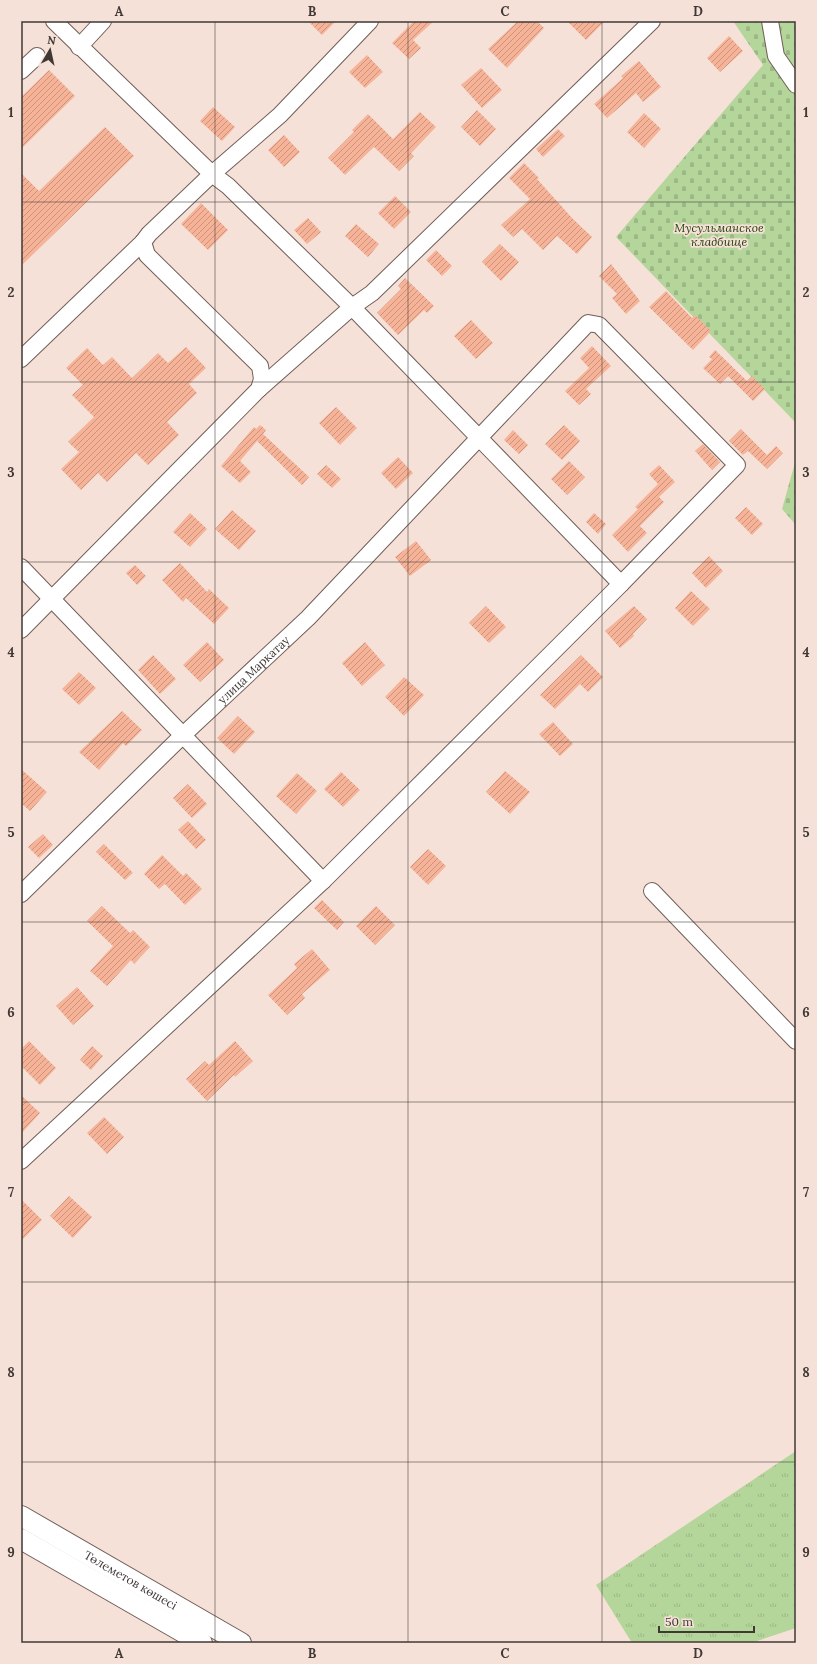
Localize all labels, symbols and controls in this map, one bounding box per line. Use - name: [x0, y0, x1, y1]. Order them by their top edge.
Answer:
- text: A: [115, 3, 124, 20]
- text: B: [308, 3, 317, 20]
- text: C: [501, 3, 510, 20]
- text: D: [693, 3, 703, 20]
- north arrow: [30, 30, 70, 70]
- text: N: [46, 33, 57, 48]
- text: 1: [8, 104, 14, 121]
- text: 1: [803, 104, 809, 121]
- park label: Мусульманское кладбище: [674, 220, 764, 249]
- text: 2: [8, 284, 15, 301]
- text: 2: [803, 284, 810, 301]
- text: 3: [7, 464, 15, 481]
- text: 3: [802, 464, 810, 481]
- street label: улица Маркатау: [214, 632, 293, 707]
- text: 4: [7, 644, 15, 661]
- text: 4: [802, 644, 810, 661]
- text: 5: [7, 824, 15, 841]
- text: 5: [802, 824, 810, 841]
- text: 6: [7, 1004, 15, 1021]
- text: 6: [802, 1004, 810, 1021]
- text: 7: [8, 1184, 14, 1201]
- text: 7: [803, 1184, 809, 1201]
- text: 8: [7, 1364, 15, 1381]
- text: 8: [802, 1364, 810, 1381]
- text: 9: [7, 1544, 15, 1561]
- text: 9: [802, 1544, 810, 1561]
- street label: Төлеметов көшесі: [82, 1547, 180, 1612]
- scale bar: [659, 1608, 754, 1634]
- text: 50 m: [665, 1614, 693, 1629]
- text: A: [115, 1645, 124, 1662]
- text: B: [308, 1645, 317, 1662]
- text: C: [501, 1645, 510, 1662]
- text: D: [693, 1645, 703, 1662]

